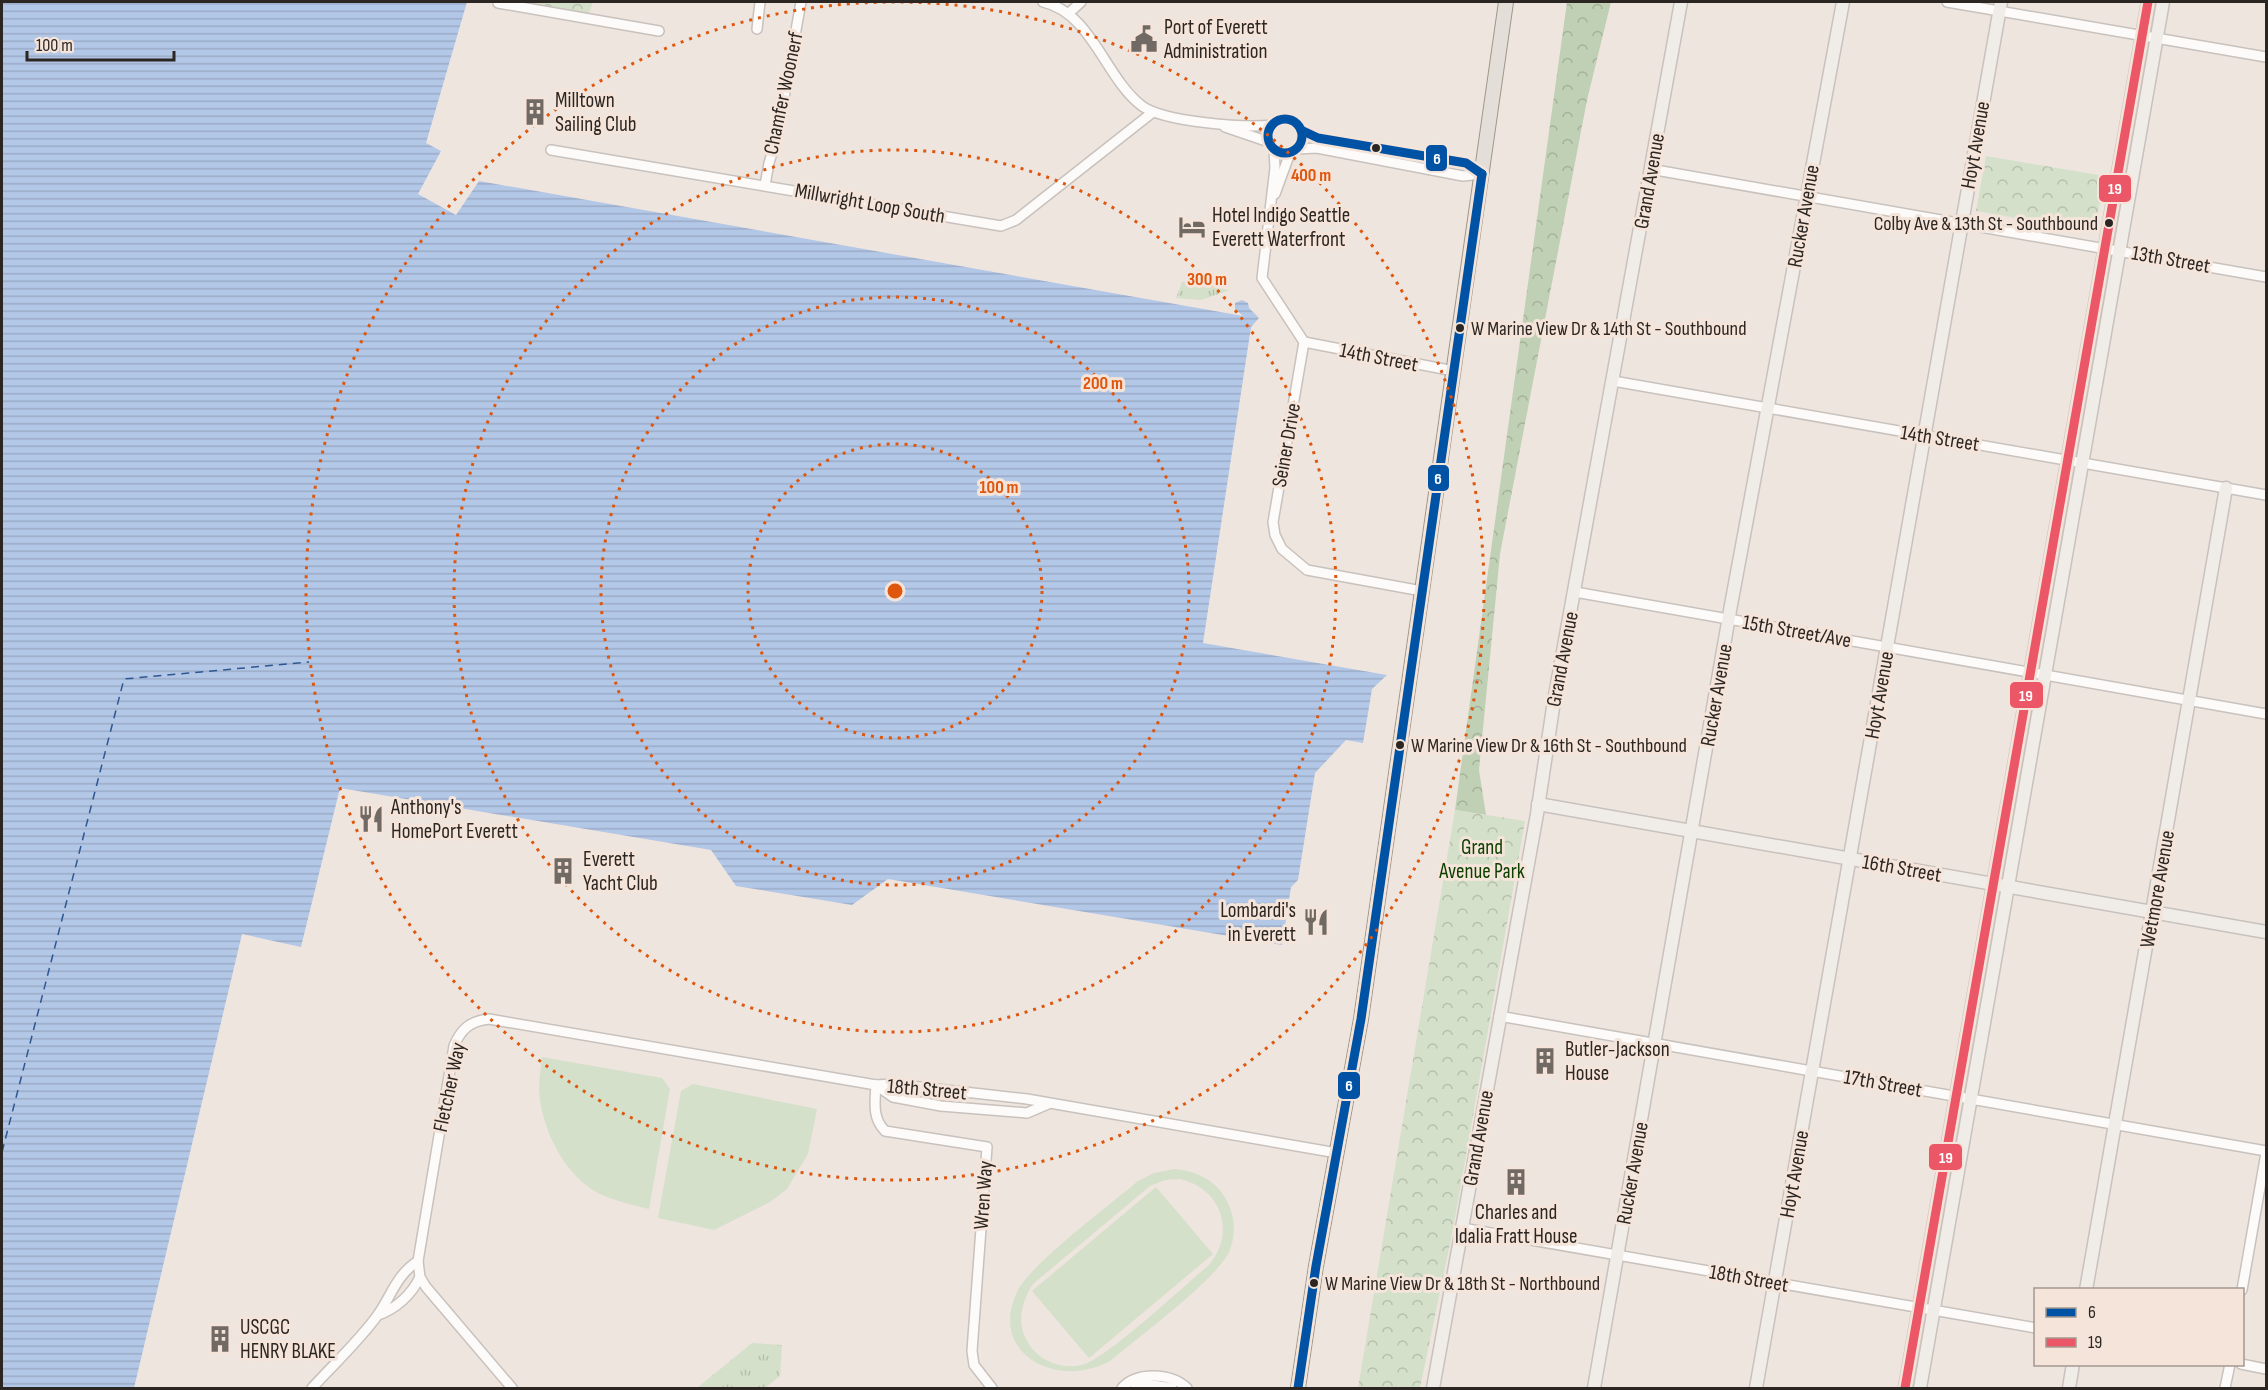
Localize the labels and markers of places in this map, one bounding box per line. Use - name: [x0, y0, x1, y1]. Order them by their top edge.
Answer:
- place label: Port of Everett Administration: [1163, 15, 1268, 64]
- public building icon: Port of Everett Administration: [1129, 24, 1159, 54]
- place label: Milltown Sailing Club: [555, 88, 637, 137]
- building icon: Milltown Sailing Club: [520, 97, 550, 127]
- unlabelled marker: [1370, 142, 1382, 154]
- place label: Hotel Indigo Seattle Everett Waterfront: [1212, 203, 1350, 252]
- hotel icon: Hotel Indigo Seattle Everett Waterfront: [1177, 212, 1207, 242]
- place label: Colby Ave & 13th St - Southbound: [1874, 212, 2098, 236]
- marker: Colby Ave & 13th St - Southbound: [2103, 217, 2115, 229]
- place label: W Marine View Dr & 14th St - Southbound: [1471, 317, 1746, 341]
- marker: W Marine View Dr & 14th St - Southbound: [1454, 322, 1466, 334]
- centre of rings: [885, 581, 905, 601]
- place label: W Marine View Dr & 16th St - Southbound: [1411, 734, 1687, 758]
- marker: W Marine View Dr & 16th St - Southbound: [1394, 739, 1406, 751]
- place label: Anthony's HomePort Everett: [390, 795, 518, 844]
- restaurant icon: Anthony's HomePort Everett: [356, 804, 386, 834]
- place label: Everett Yacht Club: [583, 847, 658, 896]
- building icon: Everett Yacht Club: [548, 856, 578, 886]
- place label: Lombardi's in Everett: [1220, 898, 1296, 947]
- restaurant icon: Lombardi's in Everett: [1301, 907, 1331, 937]
- place label: Butler-Jackson House: [1565, 1037, 1670, 1086]
- building icon: Butler-Jackson House: [1530, 1046, 1560, 1076]
- building icon: Charles and Idalia Fratt House: [1501, 1167, 1531, 1197]
- place label: Charles and Idalia Fratt House: [1455, 1200, 1577, 1249]
- place label: W Marine View Dr & 18th St - Northbound: [1325, 1272, 1600, 1296]
- marker: W Marine View Dr & 18th St - Northbound: [1308, 1277, 1320, 1289]
- place label: USCGC HENRY BLAKE: [240, 1315, 336, 1364]
- building icon: USCGC HENRY BLAKE: [205, 1324, 235, 1354]

